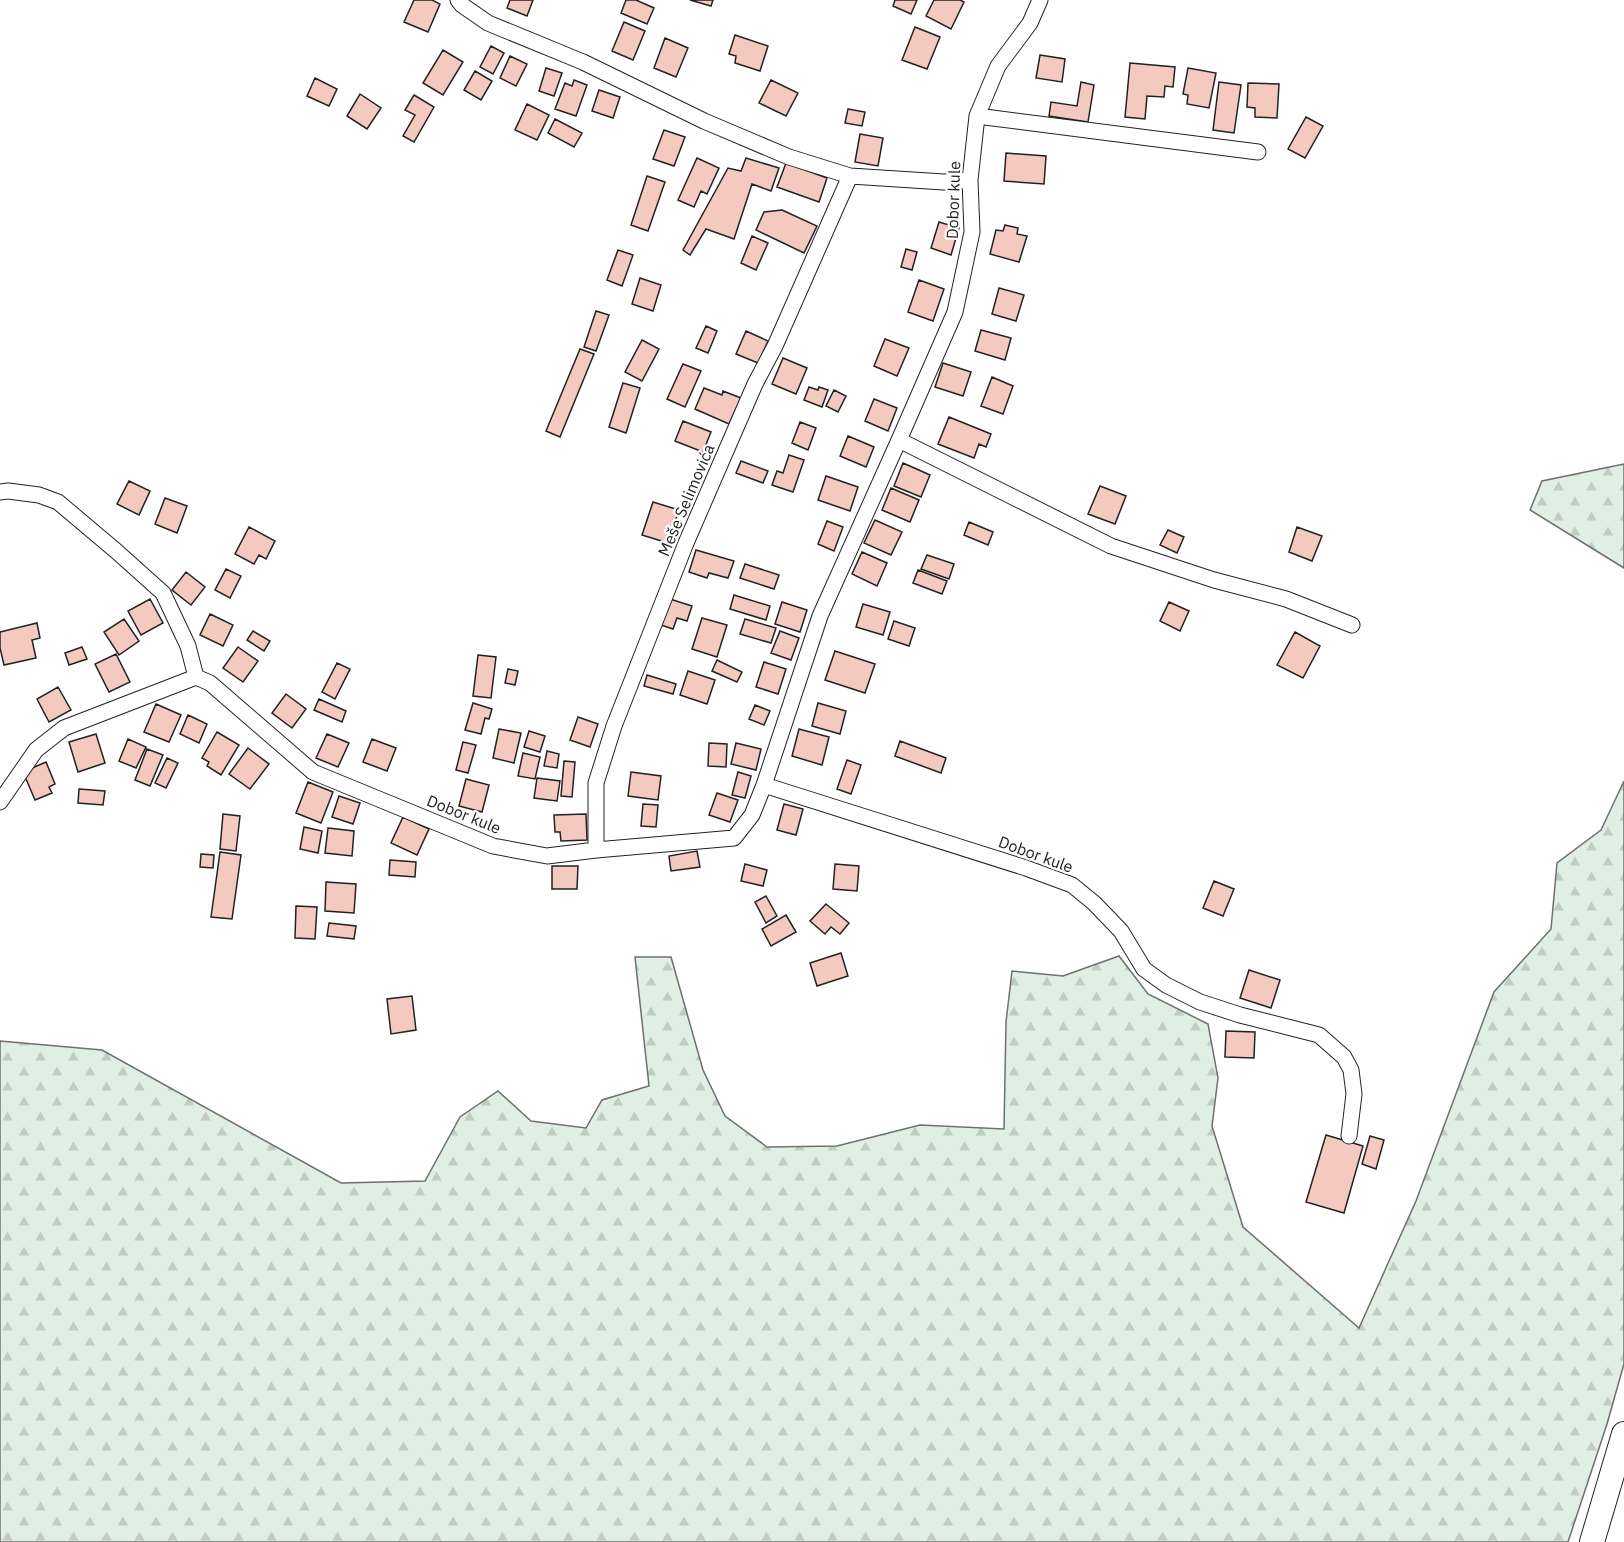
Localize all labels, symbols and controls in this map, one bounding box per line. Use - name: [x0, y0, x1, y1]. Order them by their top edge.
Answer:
- street label: Dobor kule: [942, 160, 964, 239]
- street label: Meše Selimovića: [653, 441, 719, 559]
- street label: Dobor kule: [424, 790, 504, 838]
- street label: Dobor kule: [996, 831, 1076, 877]

